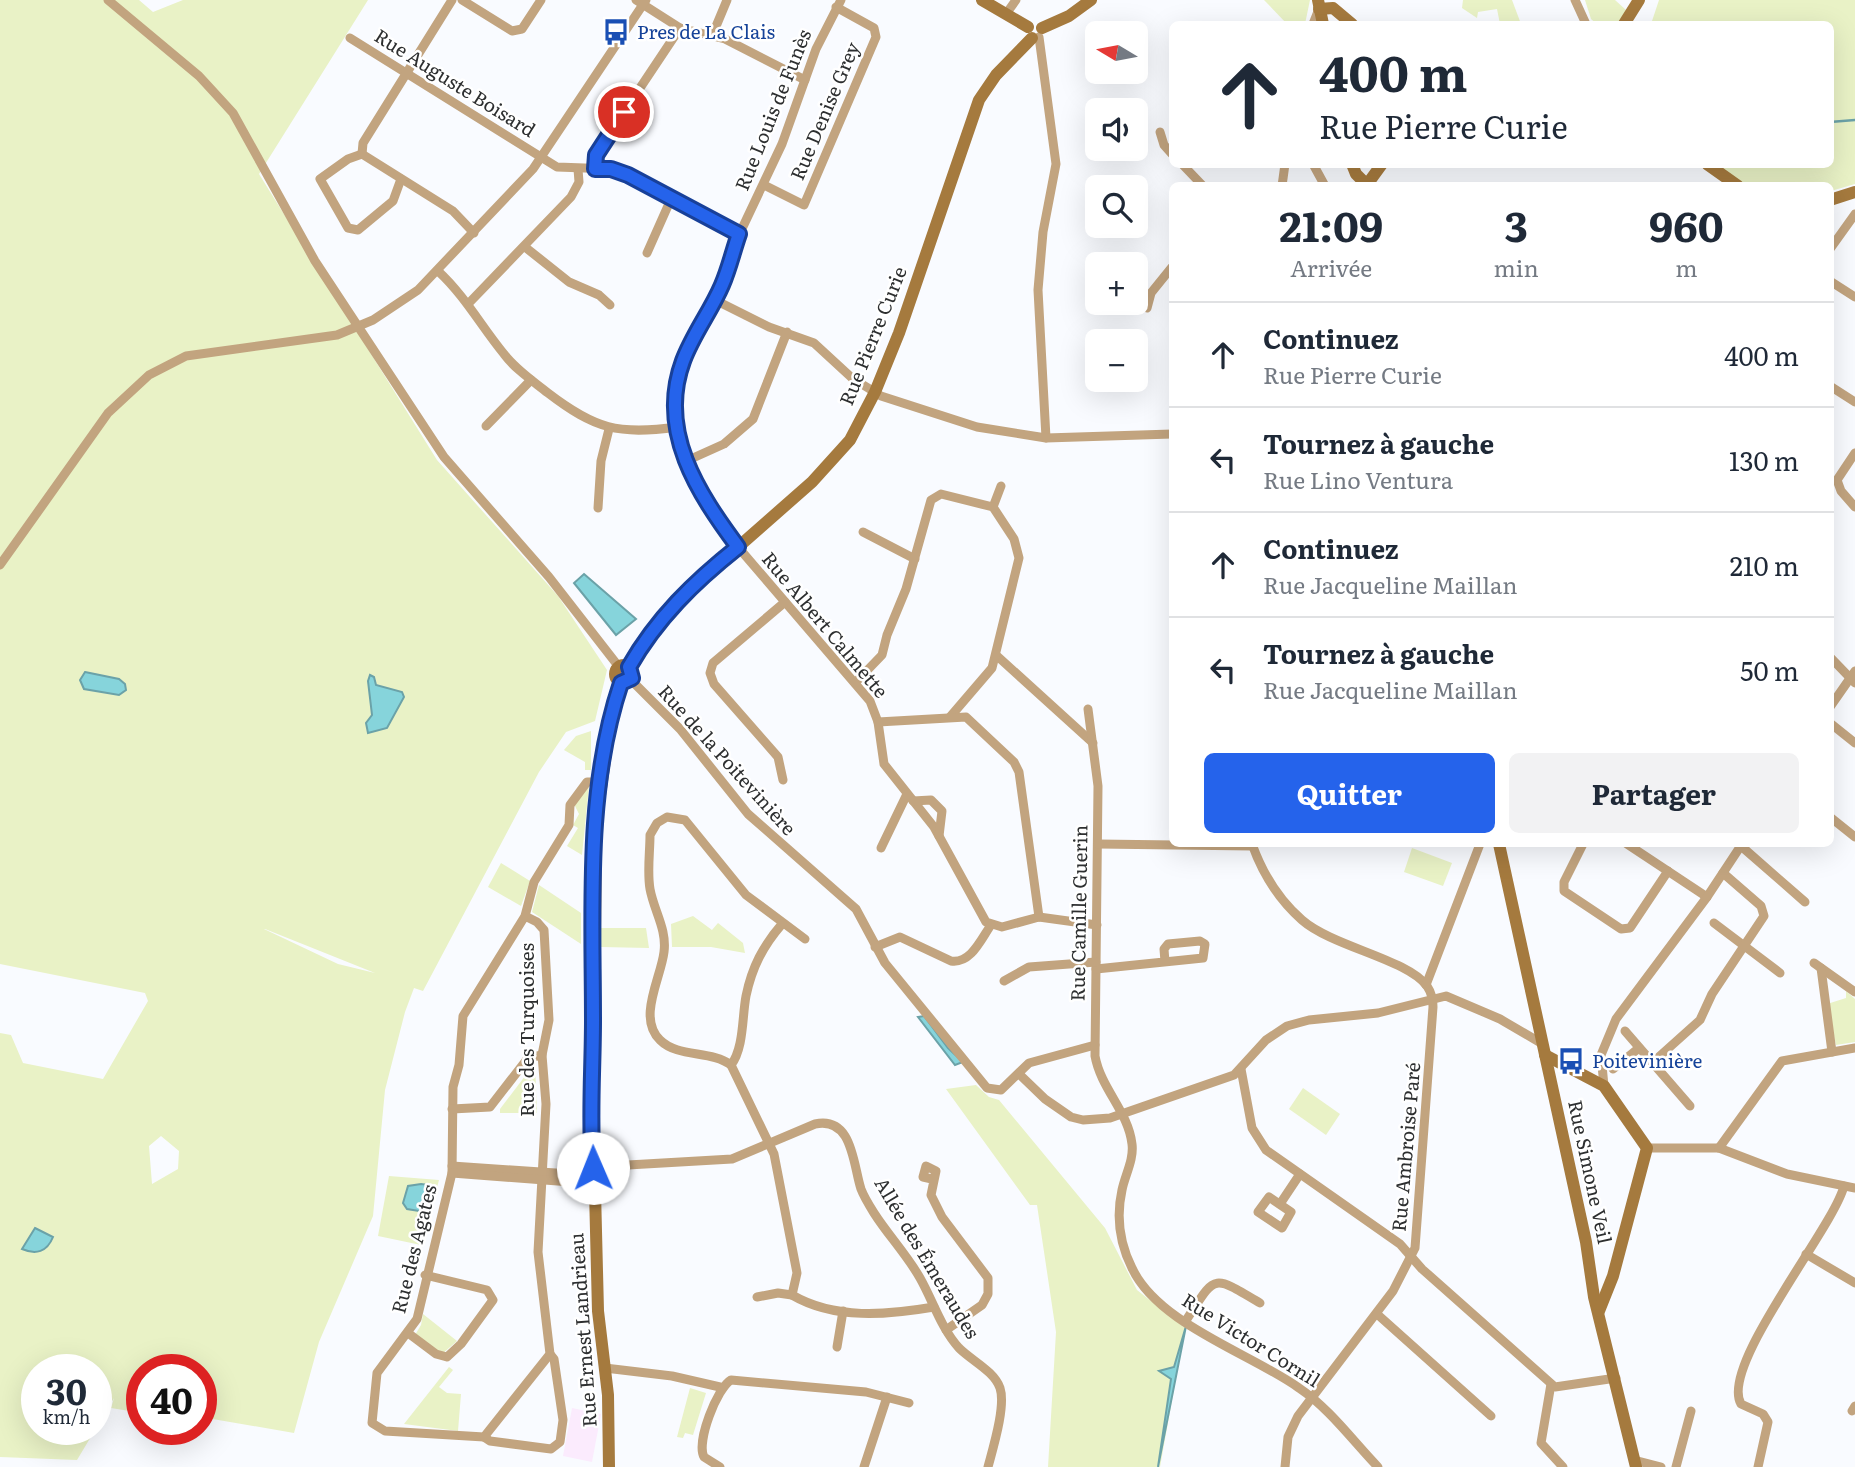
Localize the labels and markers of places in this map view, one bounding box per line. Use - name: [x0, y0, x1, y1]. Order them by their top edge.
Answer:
- bus stop icon: Pres de La Clais: [601, 17, 631, 47]
- place label: Pres de La Clais: [637, 17, 775, 45]
- pin: [594, 82, 654, 142]
- bus stop icon: Poitevinière: [1556, 1046, 1586, 1076]
- place label: Poitevinière: [1592, 1046, 1702, 1074]

